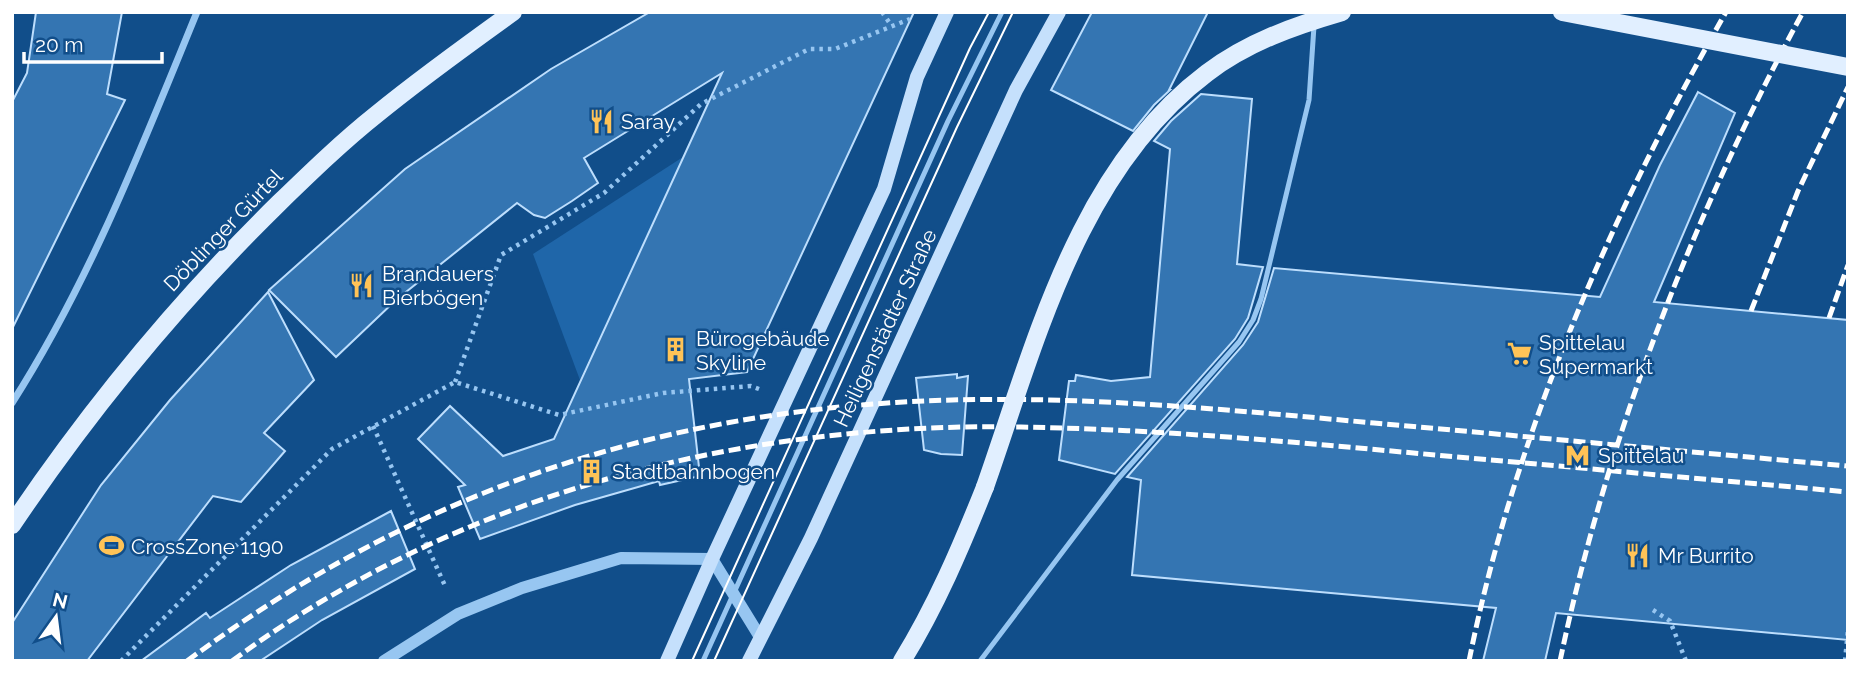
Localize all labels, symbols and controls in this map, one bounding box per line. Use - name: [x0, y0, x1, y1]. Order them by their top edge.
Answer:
- scale bar: [24, 21, 163, 65]
- text: 20 m: [35, 32, 83, 57]
- restaurant icon: Saray: [587, 107, 615, 135]
- place label: Saray: [621, 109, 675, 134]
- street label: Döblinger Gürtel: [158, 163, 288, 296]
- street label: Heiligenstädter Straße: [828, 225, 942, 431]
- place label: Brandauers Bierbögen: [382, 261, 494, 310]
- restaurant icon: Brandauers Bierbögen: [348, 271, 376, 299]
- place label: Bürogebäude Skyline: [696, 326, 830, 375]
- place label: Spittelau Supermarkt: [1539, 330, 1653, 379]
- building icon: Bürogebäude Skyline: [662, 336, 690, 364]
- supermarket icon: Spittelau Supermarkt: [1505, 340, 1533, 368]
- metro station icon: Spittelau: [1564, 441, 1592, 469]
- place label: Spittelau: [1598, 443, 1684, 468]
- building icon: Stadtbahnbogen: [578, 457, 606, 485]
- place label: Stadtbahnbogen: [612, 459, 775, 484]
- sports icon: CrossZone 1190: [97, 532, 125, 560]
- place label: CrossZone 1190: [131, 534, 284, 559]
- restaurant icon: Mr Burrito: [1624, 541, 1652, 569]
- place label: Mr Burrito: [1658, 543, 1754, 568]
- north arrow: [21, 582, 91, 652]
- text: N: [50, 588, 70, 613]

